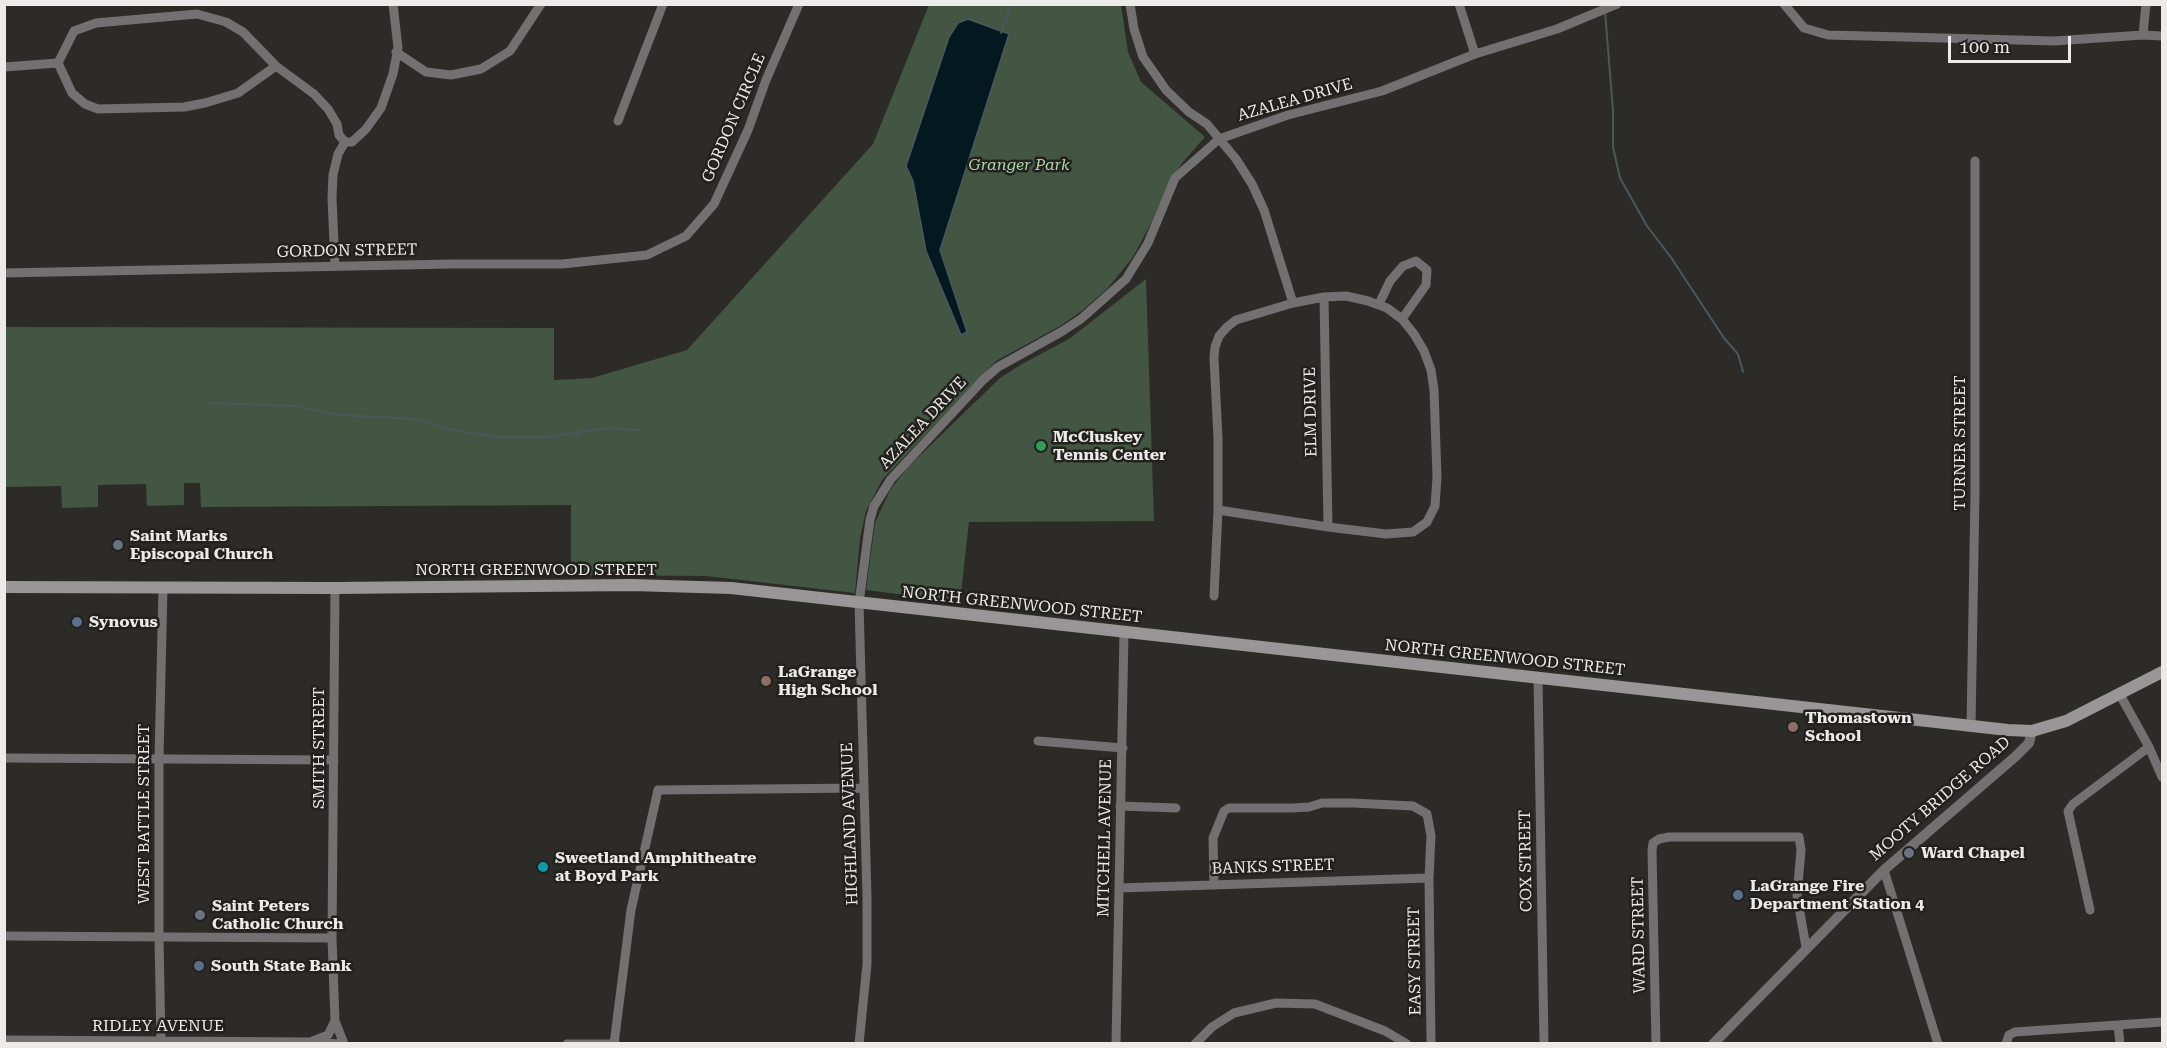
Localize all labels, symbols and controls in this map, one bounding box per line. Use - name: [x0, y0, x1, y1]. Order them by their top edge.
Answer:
- scale bar: [1951, 24, 2074, 62]
- text: 100 m: [1959, 36, 2010, 57]
- street label: GORDON CIRCLE: [698, 51, 770, 185]
- street label: AZALEA DRIVE: [1235, 74, 1355, 126]
- park label: Granger Park: [968, 155, 1070, 175]
- street label: GORDON STREET: [276, 240, 418, 262]
- street label: ELM DRIVE: [1301, 367, 1321, 457]
- street label: AZALEA DRIVE: [876, 373, 970, 473]
- street label: TURNER STREET: [1950, 375, 1970, 511]
- place label: McCluskey Tennis Center: [1053, 427, 1166, 465]
- marker: McCluskey Tennis Center: [1034, 439, 1048, 453]
- place label: Saint Marks Episcopal Church: [130, 526, 273, 564]
- marker: Saint Marks Episcopal Church: [111, 538, 125, 552]
- street label: NORTH GREENWOOD STREET: [415, 560, 657, 580]
- street label: NORTH GREENWOOD STREET: [901, 583, 1143, 627]
- place label: Synovus: [89, 612, 158, 632]
- marker: Synovus: [70, 615, 84, 629]
- street label: NORTH GREENWOOD STREET: [1384, 636, 1626, 680]
- place label: LaGrange High School: [778, 662, 877, 700]
- marker: LaGrange High School: [759, 674, 773, 688]
- street label: SMITH STREET: [309, 687, 329, 809]
- place label: Thomastown School: [1805, 708, 1912, 746]
- marker: Thomastown School: [1786, 720, 1800, 734]
- street label: WEST BATTLE STREET: [134, 724, 154, 904]
- street label: MOOTY BRIDGE ROAD: [1866, 733, 2014, 865]
- street label: HIGHLAND AVENUE: [838, 742, 862, 906]
- street label: MITCHELL AVENUE: [1094, 759, 1116, 917]
- street label: COX STREET: [1516, 810, 1536, 912]
- place label: Ward Chapel: [1921, 843, 2025, 863]
- marker: Ward Chapel: [1902, 846, 1916, 860]
- place label: Sweetland Amphitheatre at Boyd Park: [555, 848, 756, 886]
- street label: BANKS STREET: [1211, 855, 1335, 879]
- marker: Sweetland Amphitheatre at Boyd Park: [536, 860, 550, 874]
- street label: WARD STREET: [1628, 876, 1650, 994]
- place label: LaGrange Fire Department Station 4: [1750, 876, 1924, 914]
- marker: LaGrange Fire Department Station 4: [1731, 888, 1745, 902]
- place label: Saint Peters Catholic Church: [212, 896, 343, 934]
- street label: EASY STREET: [1404, 906, 1426, 1016]
- marker: Saint Peters Catholic Church: [193, 908, 207, 922]
- place label: South State Bank: [211, 956, 352, 976]
- marker: South State Bank: [192, 959, 206, 973]
- street label: RIDLEY AVENUE: [92, 1016, 224, 1036]

